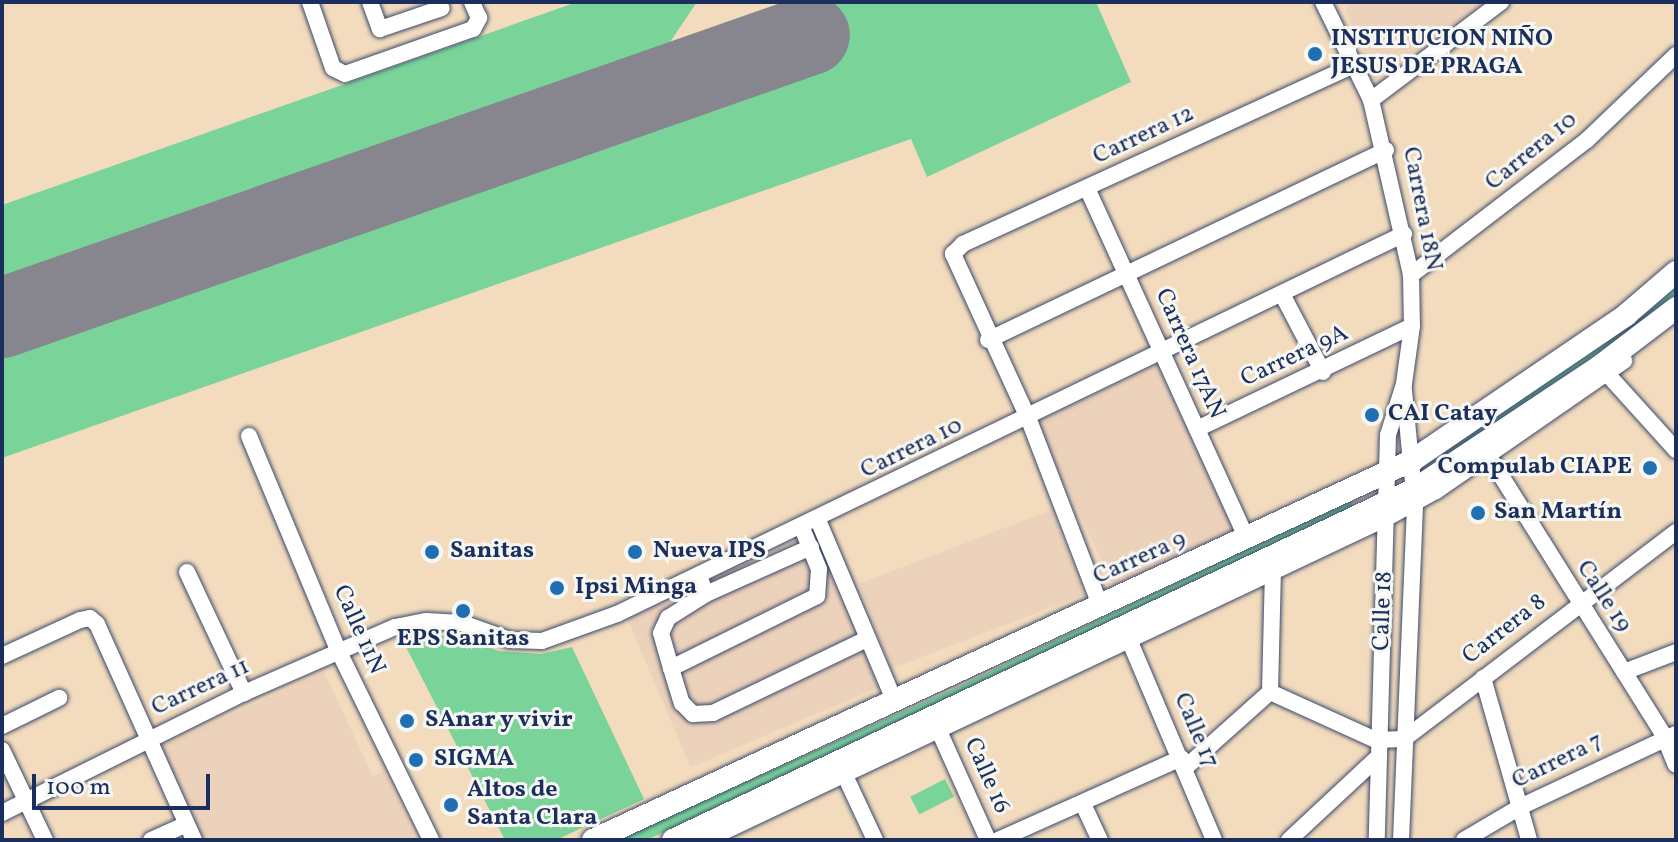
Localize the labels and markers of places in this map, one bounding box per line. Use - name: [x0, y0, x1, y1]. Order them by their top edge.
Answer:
- place label: INSTITUCION NIÑO JESUS DE PRAGA: [1331, 26, 1553, 82]
- marker: INSTITUCION NIÑO JESUS DE PRAGA: [1306, 45, 1324, 63]
- place label: CAI Catay: [1388, 401, 1497, 429]
- marker: CAI Catay: [1363, 406, 1381, 424]
- place label: Compulab CIAPE: [1438, 454, 1632, 482]
- marker: Compulab CIAPE: [1639, 457, 1661, 479]
- place label: San Martín: [1494, 499, 1622, 527]
- marker: San Martín: [1469, 504, 1487, 522]
- place label: Sanitas: [450, 538, 534, 566]
- place label: Nueva IPS: [653, 538, 766, 566]
- marker: Sanitas: [421, 541, 443, 563]
- marker: Nueva IPS: [624, 541, 646, 563]
- place label: Ipsi Minga: [575, 574, 697, 602]
- marker: Ipsi Minga: [546, 577, 568, 599]
- marker: EPS Sanitas: [452, 600, 474, 622]
- place label: EPS Sanitas: [397, 626, 529, 654]
- place label: SAnar y vivir: [425, 707, 574, 735]
- marker: SAnar y vivir: [396, 710, 418, 732]
- place label: SIGMA: [434, 746, 514, 774]
- marker: SIGMA: [405, 749, 427, 771]
- place label: Altos de Santa Clara: [467, 777, 597, 833]
- marker: Altos de Santa Clara: [442, 796, 460, 814]

